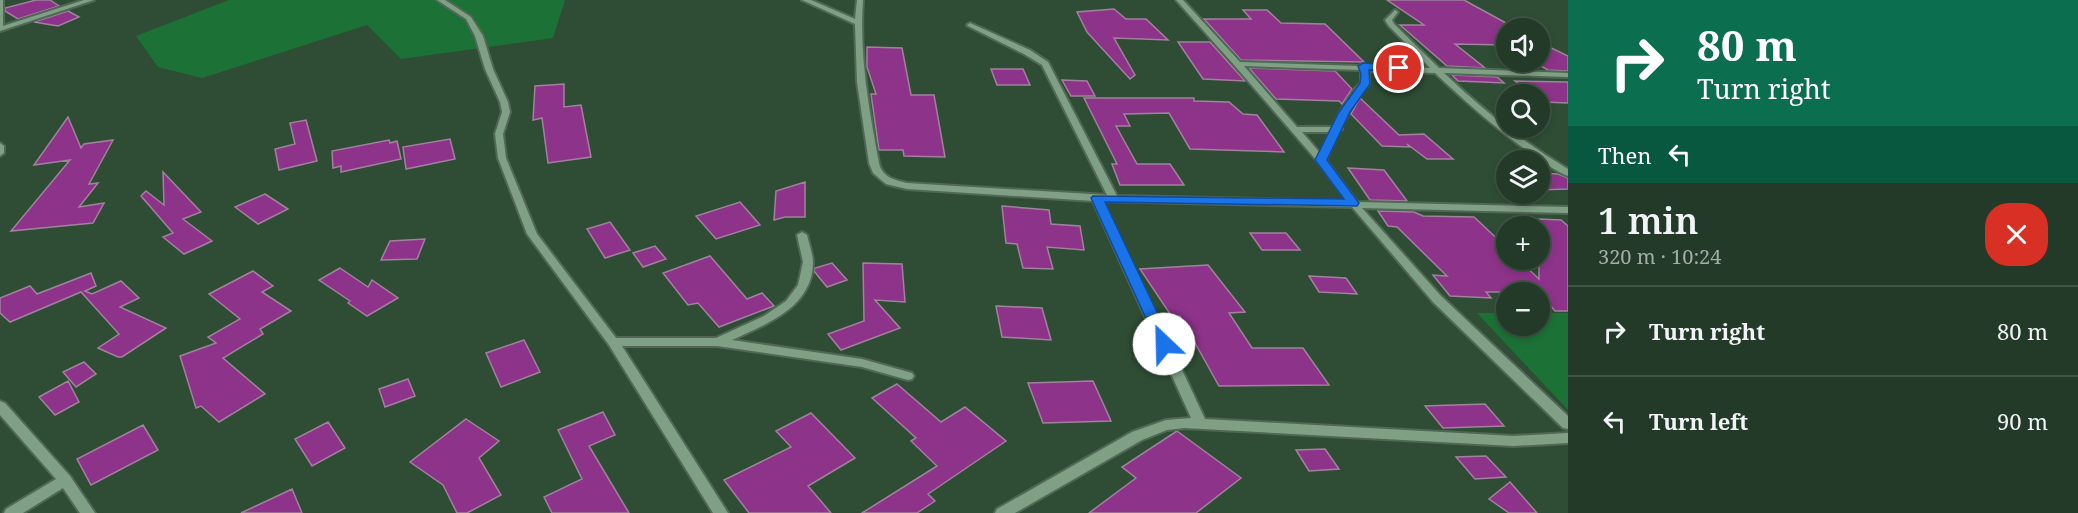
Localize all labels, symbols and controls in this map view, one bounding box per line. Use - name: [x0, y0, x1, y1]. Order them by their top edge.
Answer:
- text: 80 m: [1697, 16, 1797, 73]
- map controls: [1496, 18, 1550, 336]
- button: sound: [1496, 18, 1550, 72]
- icon: right: [1598, 24, 1676, 102]
- pin: [1373, 42, 1424, 93]
- icon: arrive: [1382, 51, 1415, 84]
- text: Turn right: [1697, 70, 1830, 107]
- button: search: [1496, 84, 1550, 138]
- icon: left: [1663, 138, 1696, 171]
- text: Then: [1598, 140, 1651, 170]
- button: layers: [1496, 150, 1550, 204]
- text: 1 min: [1598, 196, 1699, 245]
- button: close: [1985, 203, 2048, 266]
- button: +: [1496, 216, 1550, 270]
- text: 320 m · 10:24: [1598, 243, 1721, 270]
- button: −: [1496, 282, 1550, 336]
- position arrow: [1132, 312, 1196, 376]
- icon: right: [1598, 315, 1631, 348]
- text: Turn right: [1649, 316, 1765, 346]
- text: 80 m: [1997, 316, 2048, 346]
- icon: left: [1598, 405, 1631, 438]
- text: Turn left: [1649, 406, 1748, 436]
- text: 90 m: [1997, 406, 2048, 436]

